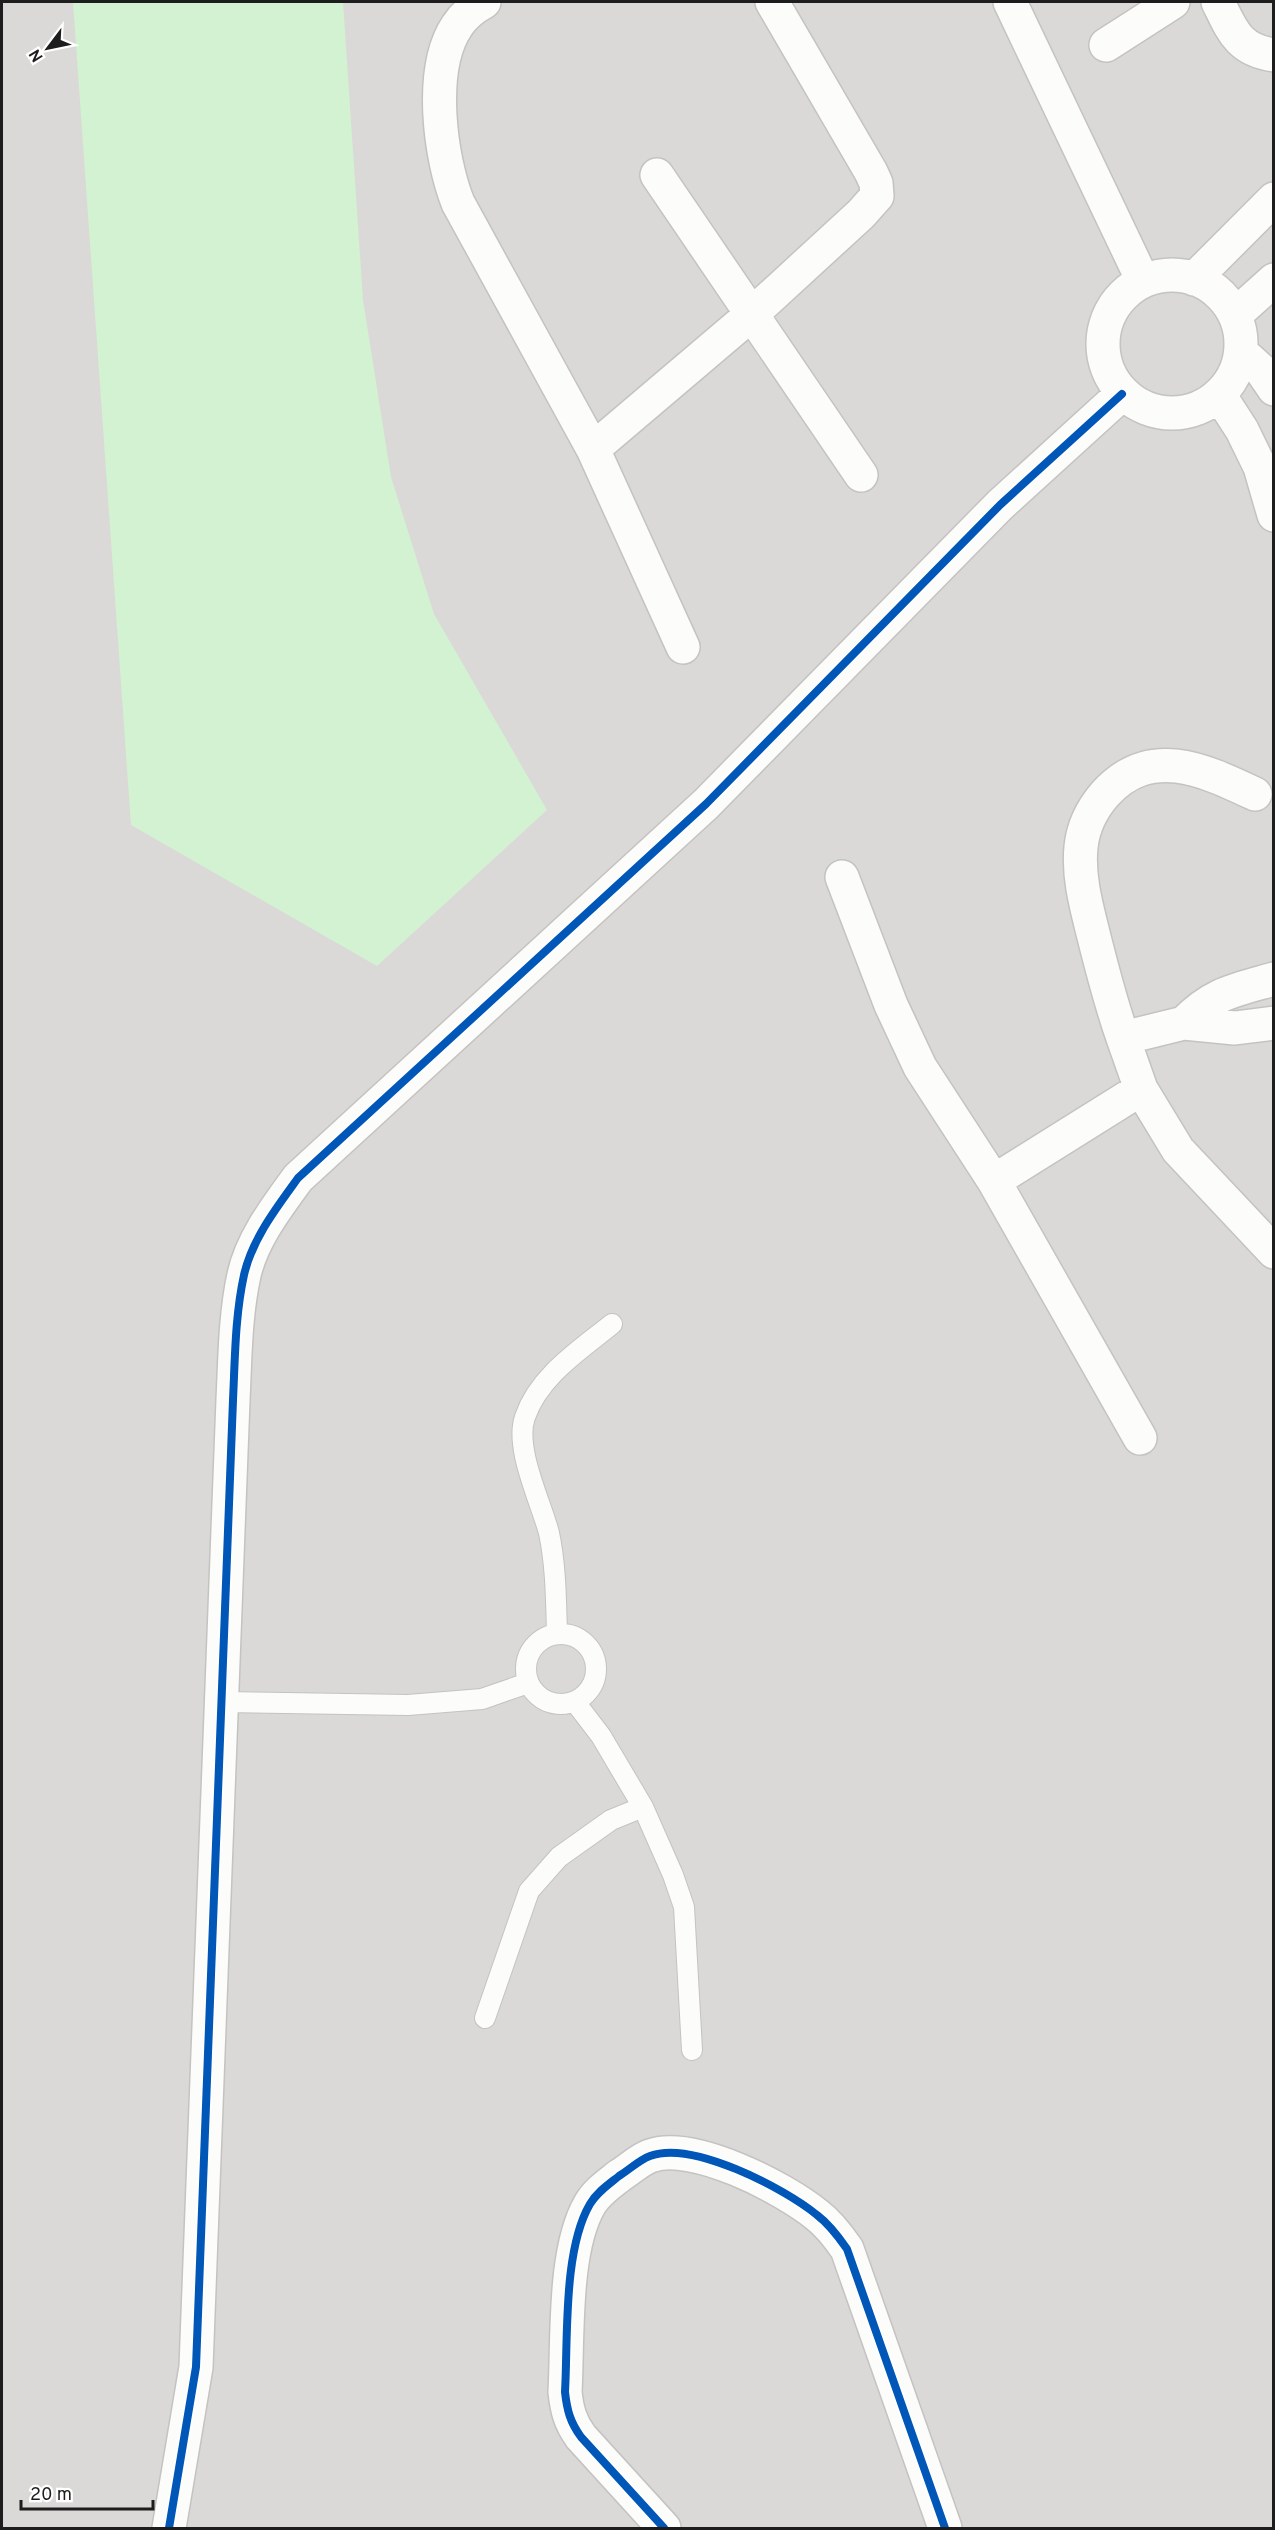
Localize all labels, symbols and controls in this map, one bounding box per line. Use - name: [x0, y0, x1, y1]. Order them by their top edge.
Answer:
- north arrow: [18, 18, 78, 78]
- text: N: [25, 45, 49, 65]
- scale bar: [21, 2473, 153, 2511]
- text: 20 m: [30, 2484, 72, 2507]

